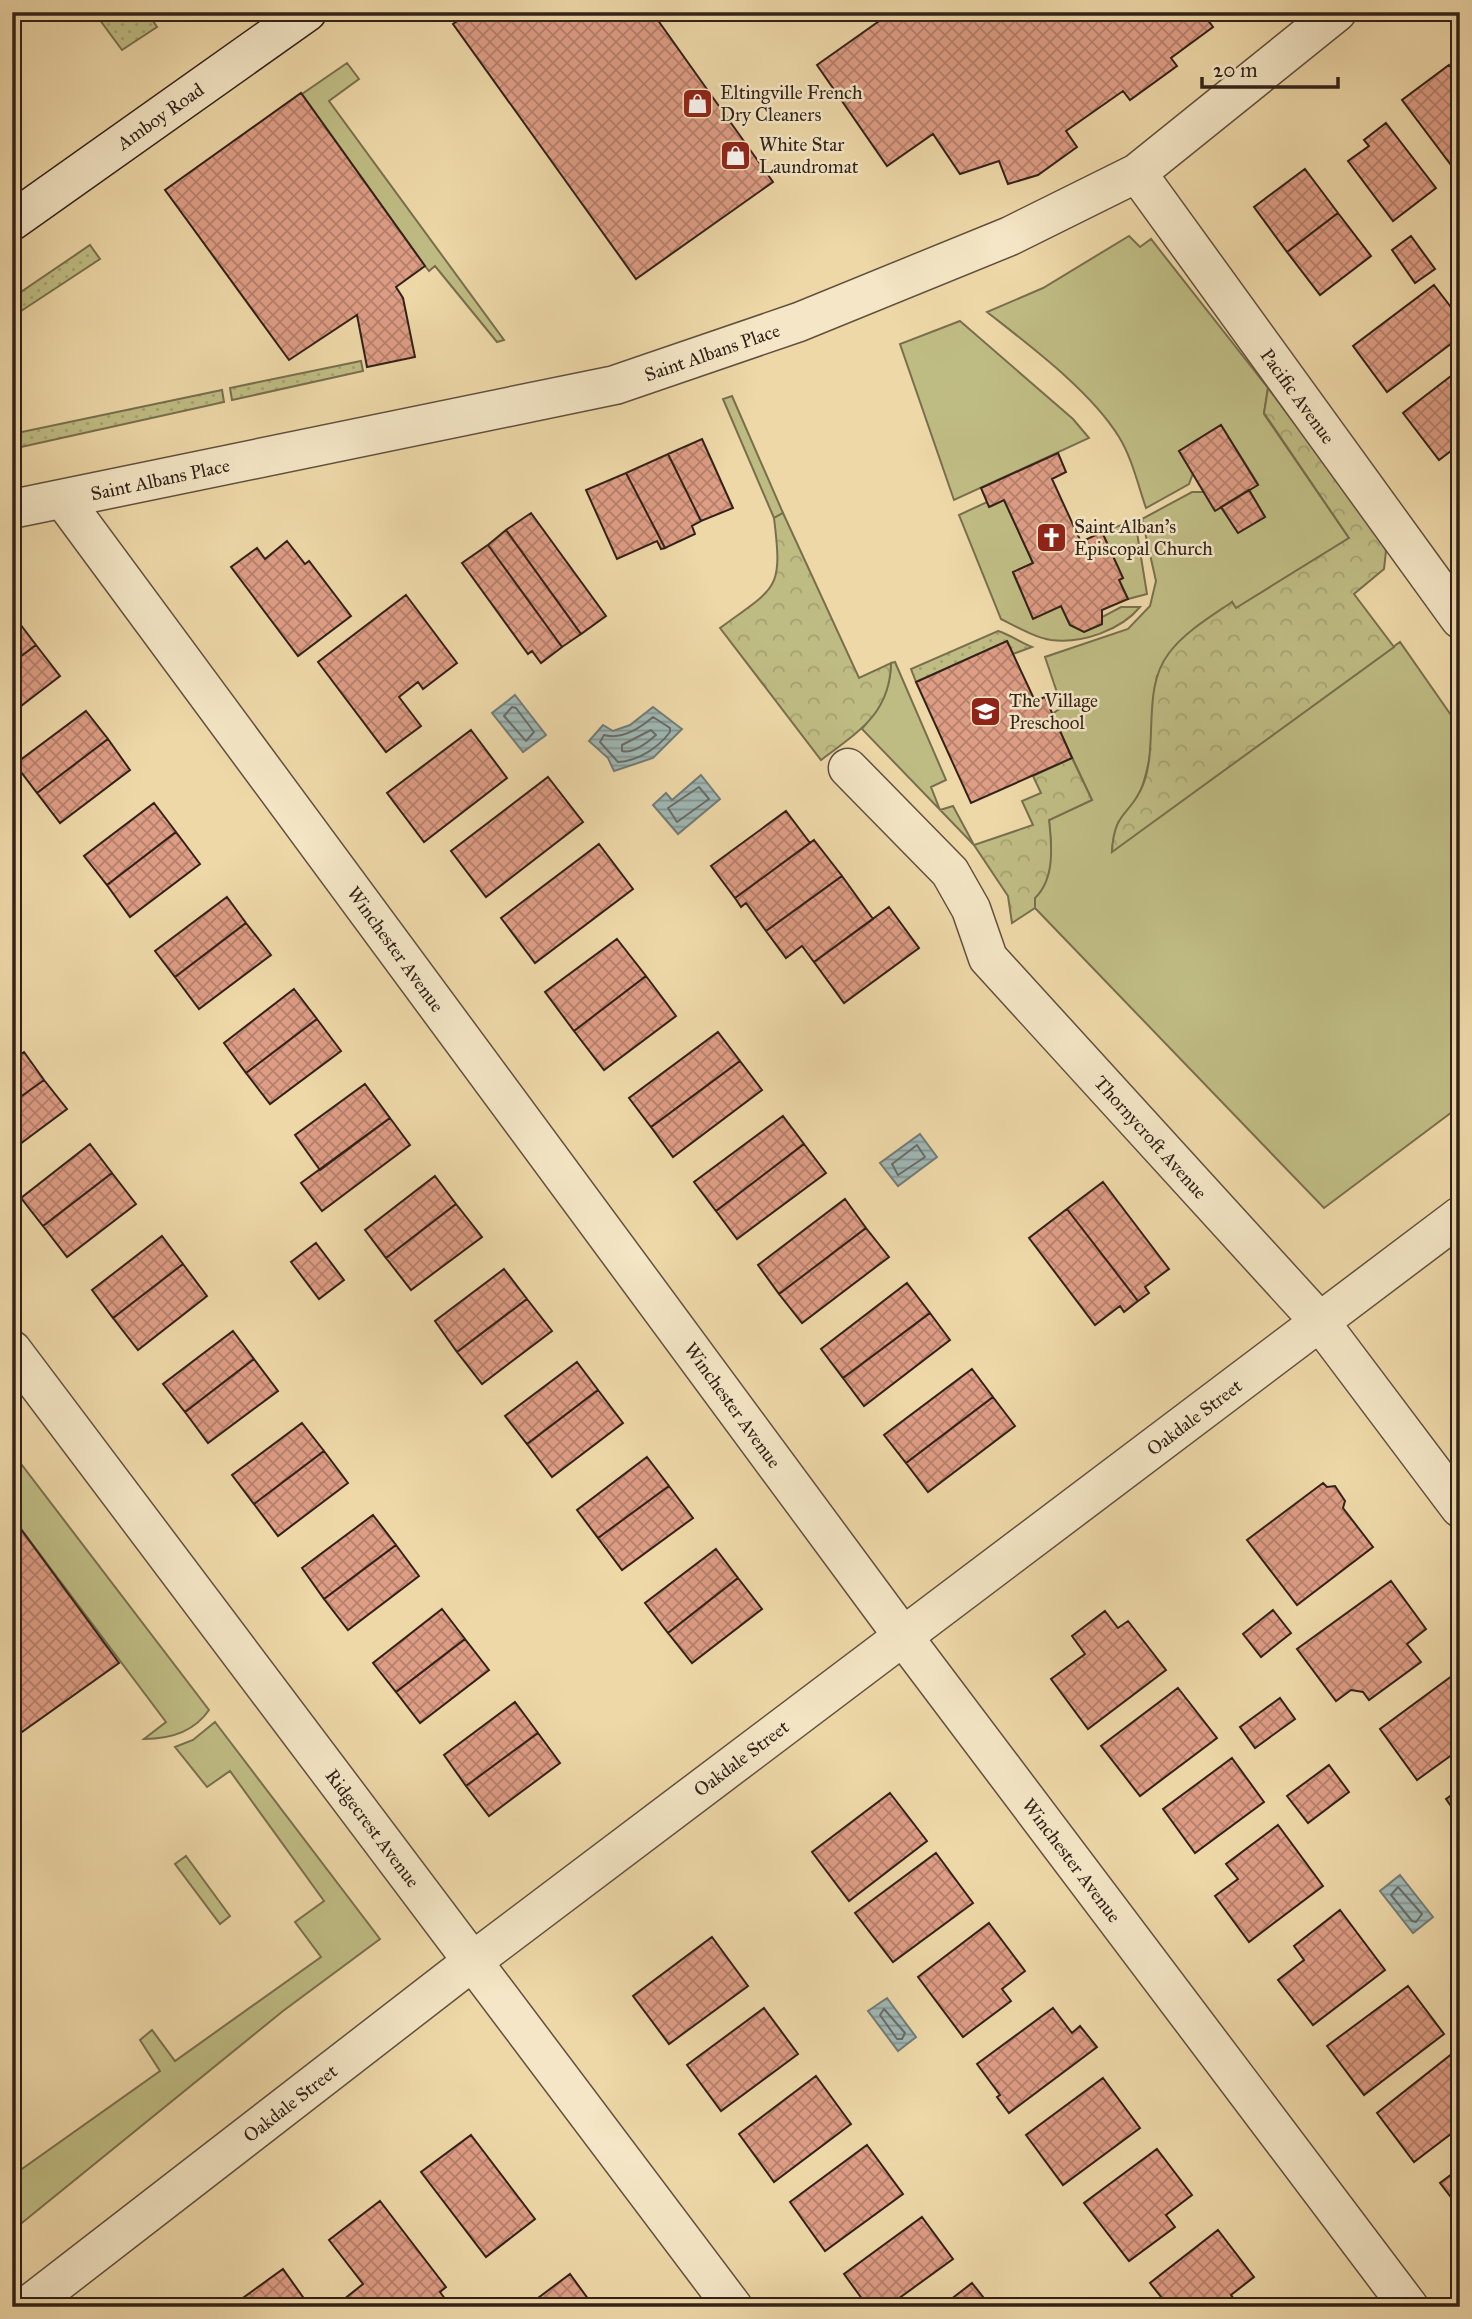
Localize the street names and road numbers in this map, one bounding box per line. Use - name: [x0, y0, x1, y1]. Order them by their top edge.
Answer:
- street label: Amboy Road: [112, 78, 209, 155]
- street label: Saint Albans Place: [641, 319, 783, 386]
- street label: Pacific Avenue: [1255, 344, 1340, 448]
- street label: Saint Albans Place: [88, 453, 232, 505]
- street label: Winchester Avenue: [342, 882, 449, 1017]
- street label: Thornycroft Avenue: [1089, 1071, 1212, 1204]
- street label: Winchester Avenue: [679, 1338, 786, 1473]
- street label: Oakdale Street: [1142, 1374, 1247, 1461]
- street label: Oakdale Street: [689, 1715, 794, 1802]
- street label: Ridgecrest Avenue: [320, 1764, 425, 1893]
- street label: Winchester Avenue: [1017, 1794, 1126, 1927]
- street label: Oakdale Street: [239, 2059, 342, 2147]

